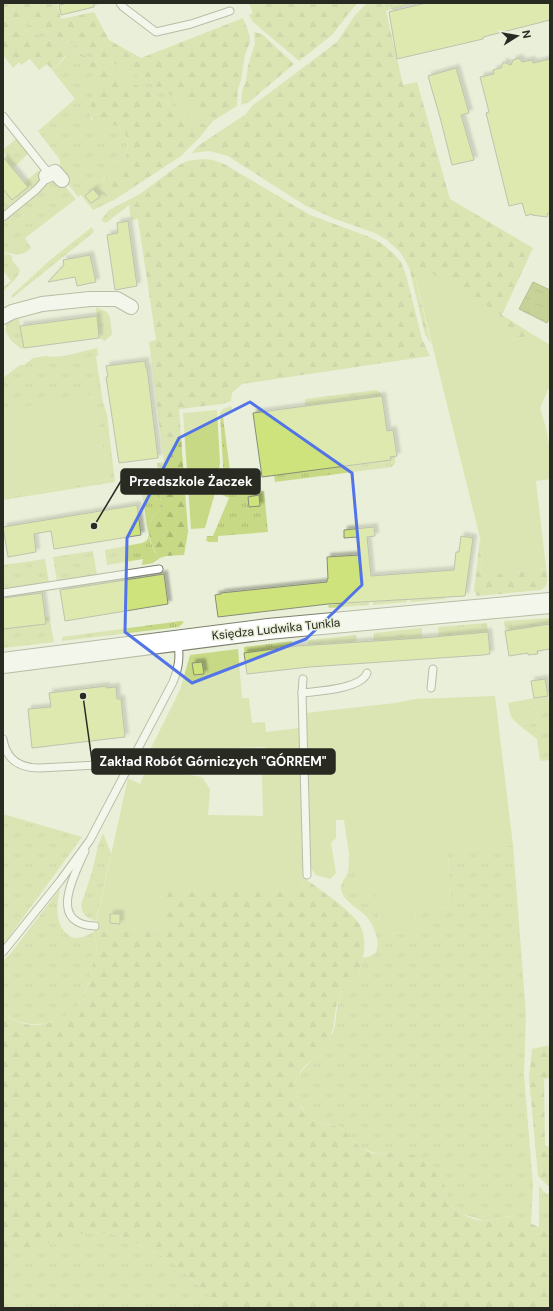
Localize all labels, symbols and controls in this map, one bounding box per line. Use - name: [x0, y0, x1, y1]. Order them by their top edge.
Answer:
- north arrow: [497, 16, 537, 56]
- text: N: [519, 29, 534, 39]
- callout: Przedszkole Żaczek: [121, 469, 260, 494]
- text: Przedszkole Żaczek: [129, 473, 253, 490]
- street label: Księdza Ludwika Tunkla: [211, 614, 341, 644]
- callout: Zakład Robót Górniczych "GÓRREM": [92, 749, 335, 774]
- text: Zakład Robót Górniczych "GÓRREM": [99, 752, 327, 770]

